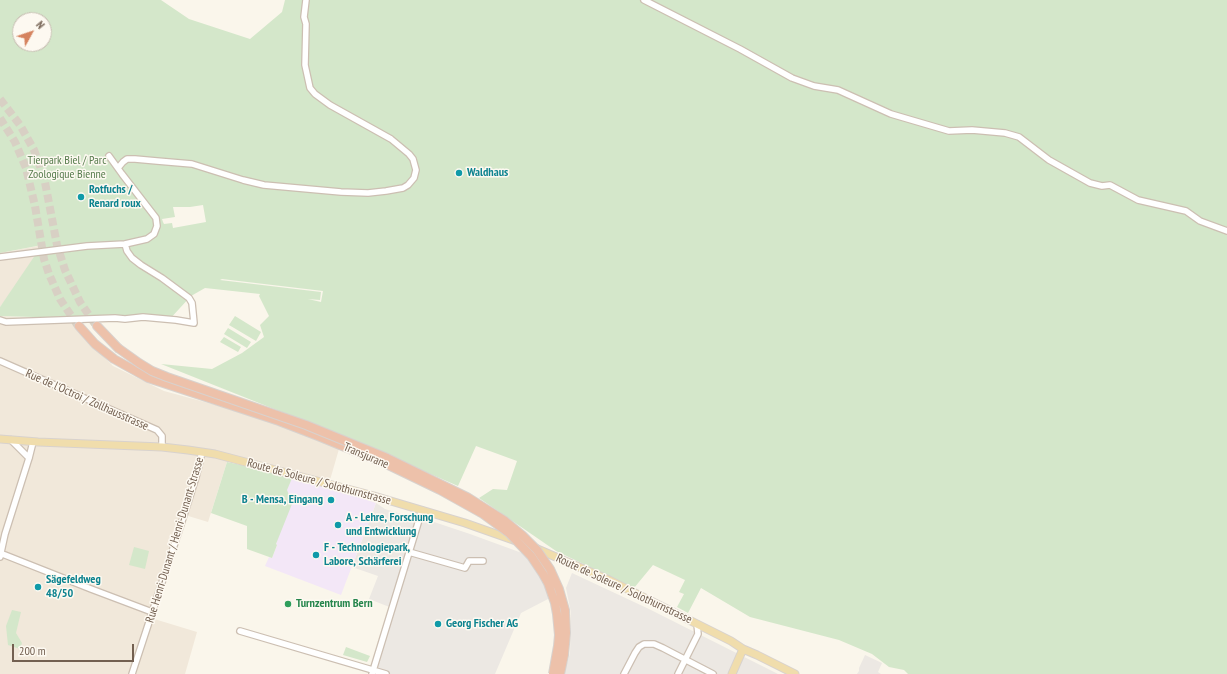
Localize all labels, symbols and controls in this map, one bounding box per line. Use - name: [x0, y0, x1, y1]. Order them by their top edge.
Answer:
- north arrow: [12, 12, 52, 52]
- text: N: [33, 18, 48, 32]
- park label: Tierpark Biel / Parc Zoologique Bienne: [28, 154, 106, 182]
- place label: Waldhaus: [467, 166, 508, 180]
- marker: Waldhaus: [454, 168, 464, 178]
- place label: Rotfuchs / Renard roux: [89, 183, 141, 211]
- marker: Rotfuchs / Renard roux: [76, 192, 86, 202]
- street label: Rue de l'Octroi / Zollhausstrasse: [23, 366, 151, 434]
- street label: Transjurane: [341, 440, 391, 472]
- street label: Rue Henri-Dunant / Henri-Dunant-Strasse: [143, 456, 207, 624]
- street label: Route de Soleure / Solothurnstrasse: [245, 456, 393, 508]
- place label: B - Mensa, Eingang: [242, 493, 323, 507]
- marker: B - Mensa, Eingang: [326, 495, 336, 505]
- place label: A - Lehre, Forschung und Entwicklung: [346, 511, 433, 539]
- marker: A - Lehre, Forschung und Entwicklung: [333, 520, 343, 530]
- place label: F - Technologiepark, Labore, Schärferei: [324, 541, 410, 569]
- marker: F - Technologiepark, Labore, Schärferei: [311, 550, 321, 560]
- street label: Route de Soleure / Solothurnstrasse: [554, 551, 694, 627]
- place label: Sägefeldweg 48/50: [46, 573, 101, 601]
- marker: Sägefeldweg 48/50: [33, 582, 43, 592]
- place label: Turnzentrum Bern: [296, 597, 373, 611]
- marker: Turnzentrum Bern: [283, 599, 293, 609]
- place label: Georg Fischer AG: [446, 617, 518, 631]
- marker: Georg Fischer AG: [433, 619, 443, 629]
- scale bar: [14, 636, 136, 662]
- text: 200 m: [19, 643, 46, 658]

